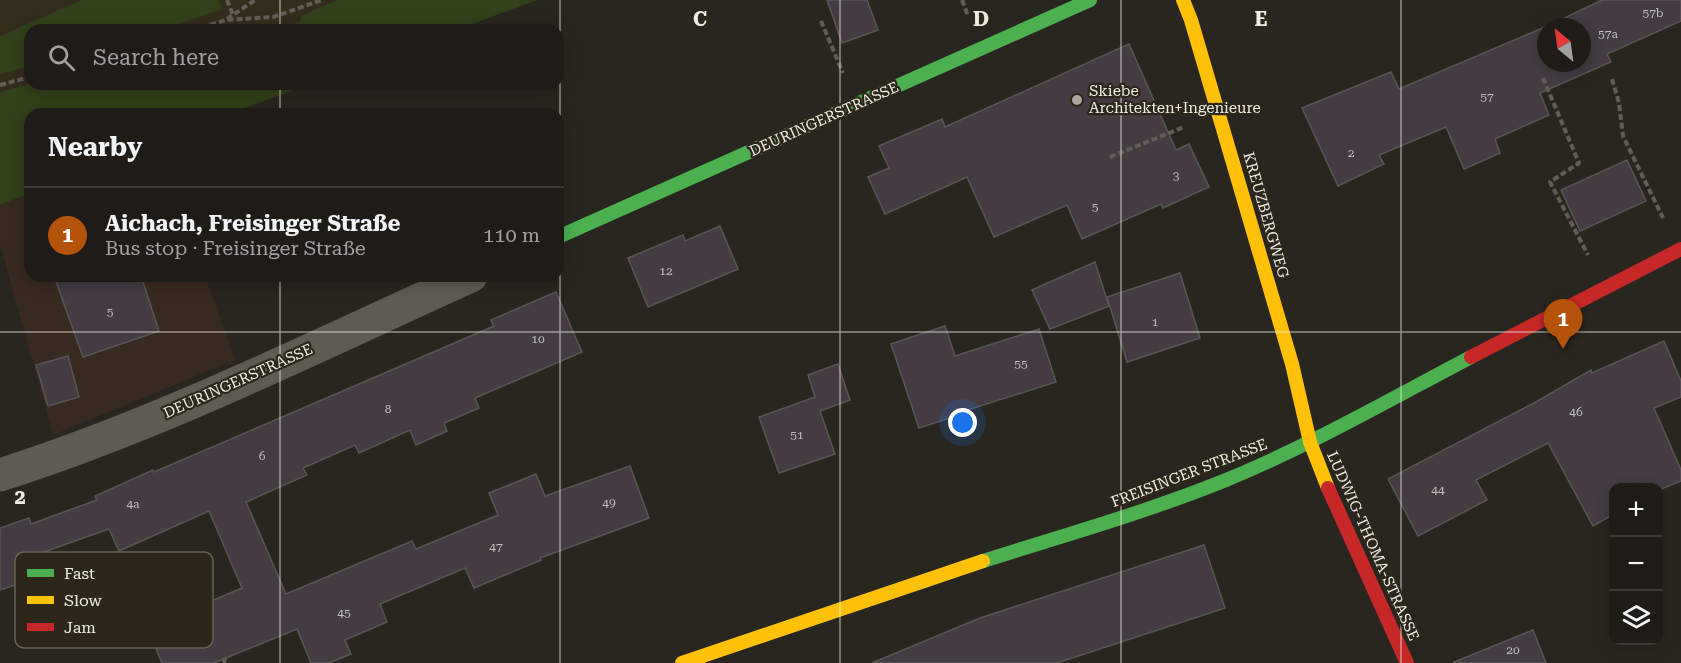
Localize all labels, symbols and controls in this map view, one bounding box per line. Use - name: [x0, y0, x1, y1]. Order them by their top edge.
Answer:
- house number: 57b: [1642, 6, 1664, 20]
- text: C: [693, 7, 707, 31]
- text: D: [973, 7, 989, 31]
- text: E: [1255, 7, 1268, 31]
- north arrow: [1537, 18, 1591, 72]
- search box: [24, 24, 564, 90]
- house number: 57a: [1598, 27, 1618, 41]
- icon: search: [45, 41, 78, 74]
- text: Search here: [93, 45, 219, 70]
- street label: DEURINGERSTRASSE: [747, 78, 901, 160]
- place label: Skiebe Architekten+Ingenieure: [1089, 82, 1261, 117]
- house number: 57: [1480, 90, 1494, 104]
- marker: Skiebe Architekten+Ingenieure: [1070, 93, 1084, 107]
- text: Nearby: [48, 132, 142, 162]
- house number: 2: [1348, 146, 1355, 160]
- street label: KREUZBERGWEG: [1239, 150, 1293, 280]
- house number: 3: [1173, 169, 1180, 183]
- house number: 5: [1092, 200, 1099, 214]
- text: Aichach, Freisinger Straße: [105, 211, 400, 236]
- text: 1: [62, 223, 73, 247]
- text: 110 m: [483, 223, 540, 247]
- text: Bus stop · Freisinger Straße: [105, 236, 366, 260]
- house number: 12: [659, 264, 673, 278]
- pin: 1: [1544, 300, 1582, 349]
- house number: 5: [107, 305, 114, 319]
- house number: 1: [1152, 315, 1159, 329]
- house number: 10: [531, 332, 545, 346]
- street label: DEURINGERSTRASSE: [161, 340, 315, 422]
- house number: 55: [1014, 357, 1028, 371]
- house number: 8: [385, 402, 392, 416]
- house number: 46: [1569, 405, 1583, 419]
- your location: [948, 408, 977, 437]
- house number: 51: [790, 428, 804, 442]
- street label: FREISINGER STRASSE: [1108, 435, 1270, 511]
- house number: 6: [259, 449, 266, 463]
- street label: LUDWIG-THOMA-STRASSE: [1323, 449, 1423, 643]
- house number: 44: [1431, 483, 1445, 497]
- map controls: [1609, 483, 1663, 645]
- button: +: [1609, 483, 1663, 537]
- text: 2: [14, 485, 26, 509]
- house number: 49: [602, 496, 616, 510]
- house number: 4a: [126, 497, 140, 511]
- button: −: [1609, 537, 1663, 591]
- house number: 47: [489, 540, 503, 554]
- legend: [15, 552, 213, 648]
- text: Fast: [64, 564, 95, 583]
- text: Slow: [64, 591, 102, 610]
- button: layers: [1609, 591, 1663, 645]
- house number: 45: [337, 606, 351, 620]
- text: Jam: [64, 618, 96, 637]
- house number: 20: [1506, 643, 1520, 657]

